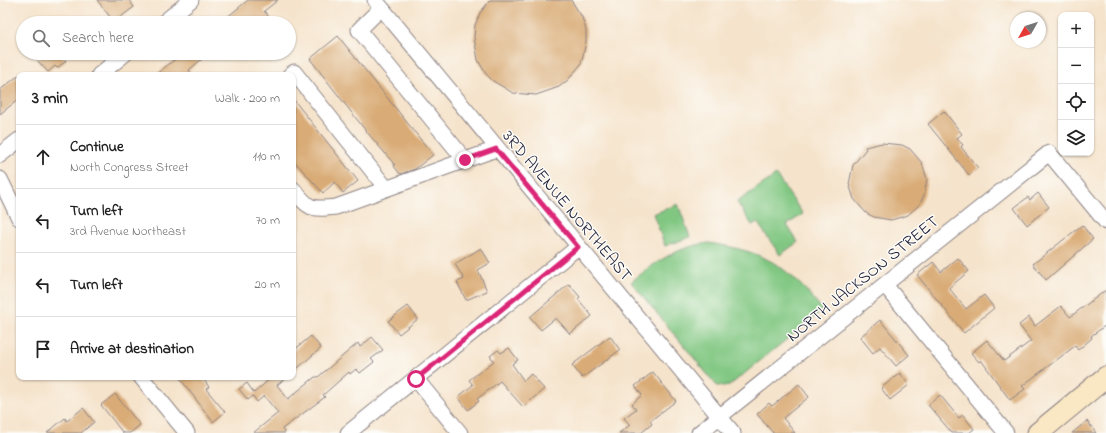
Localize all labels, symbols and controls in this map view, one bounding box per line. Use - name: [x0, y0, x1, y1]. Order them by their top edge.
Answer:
- north arrow: [1010, 12, 1046, 48]
- map controls: [1058, 12, 1094, 156]
- button: +: [1058, 12, 1094, 48]
- search box: [16, 16, 296, 60]
- icon: search: [30, 27, 52, 49]
- text: Search here: [62, 27, 134, 49]
- button: −: [1058, 48, 1094, 84]
- button: locate: [1058, 84, 1094, 120]
- text: 3 min: [32, 86, 68, 111]
- text: Walk · 200 m: [215, 89, 280, 108]
- button: layers: [1058, 120, 1094, 156]
- street label: 3RD AVENUE NORTHEAST: [496, 125, 638, 287]
- text: Continue: [70, 136, 124, 158]
- icon: ahead: [32, 146, 54, 168]
- text: 110 m: [253, 147, 280, 166]
- route end: [456, 151, 474, 169]
- text: North Congress Street: [70, 158, 189, 177]
- text: Turn left: [70, 200, 123, 222]
- icon: left: [32, 210, 54, 232]
- street label: NORTH JACKSON STREET: [781, 210, 945, 348]
- text: 70 m: [256, 211, 280, 230]
- text: 3rd Avenue Northeast: [70, 222, 186, 241]
- icon: left: [32, 274, 54, 296]
- text: Turn left: [70, 274, 123, 296]
- text: 20 m: [255, 275, 280, 294]
- icon: arrive: [32, 338, 54, 360]
- text: Arrive at destination: [70, 338, 194, 360]
- route start: [407, 370, 425, 388]

